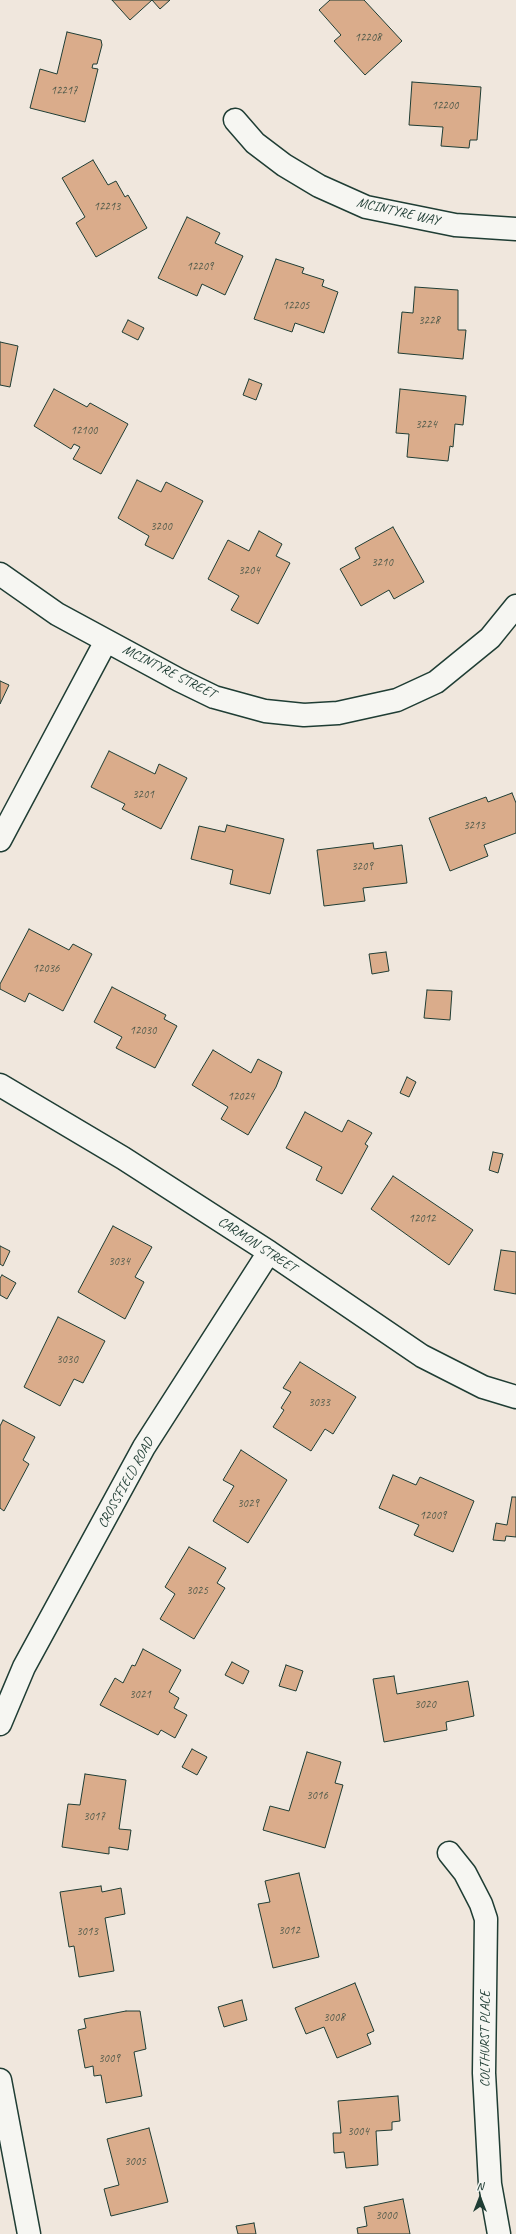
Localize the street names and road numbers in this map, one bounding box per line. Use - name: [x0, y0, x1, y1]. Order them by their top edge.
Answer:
- street label: MCINTYRE WAY: [355, 194, 441, 230]
- street label: MCINTYRE STREET: [120, 641, 218, 703]
- street label: CARMON STREET: [215, 1213, 299, 1277]
- street label: CROSSFIELD ROAD: [94, 1435, 158, 1531]
- street label: COLTHURST PLACE: [477, 1991, 493, 2087]

